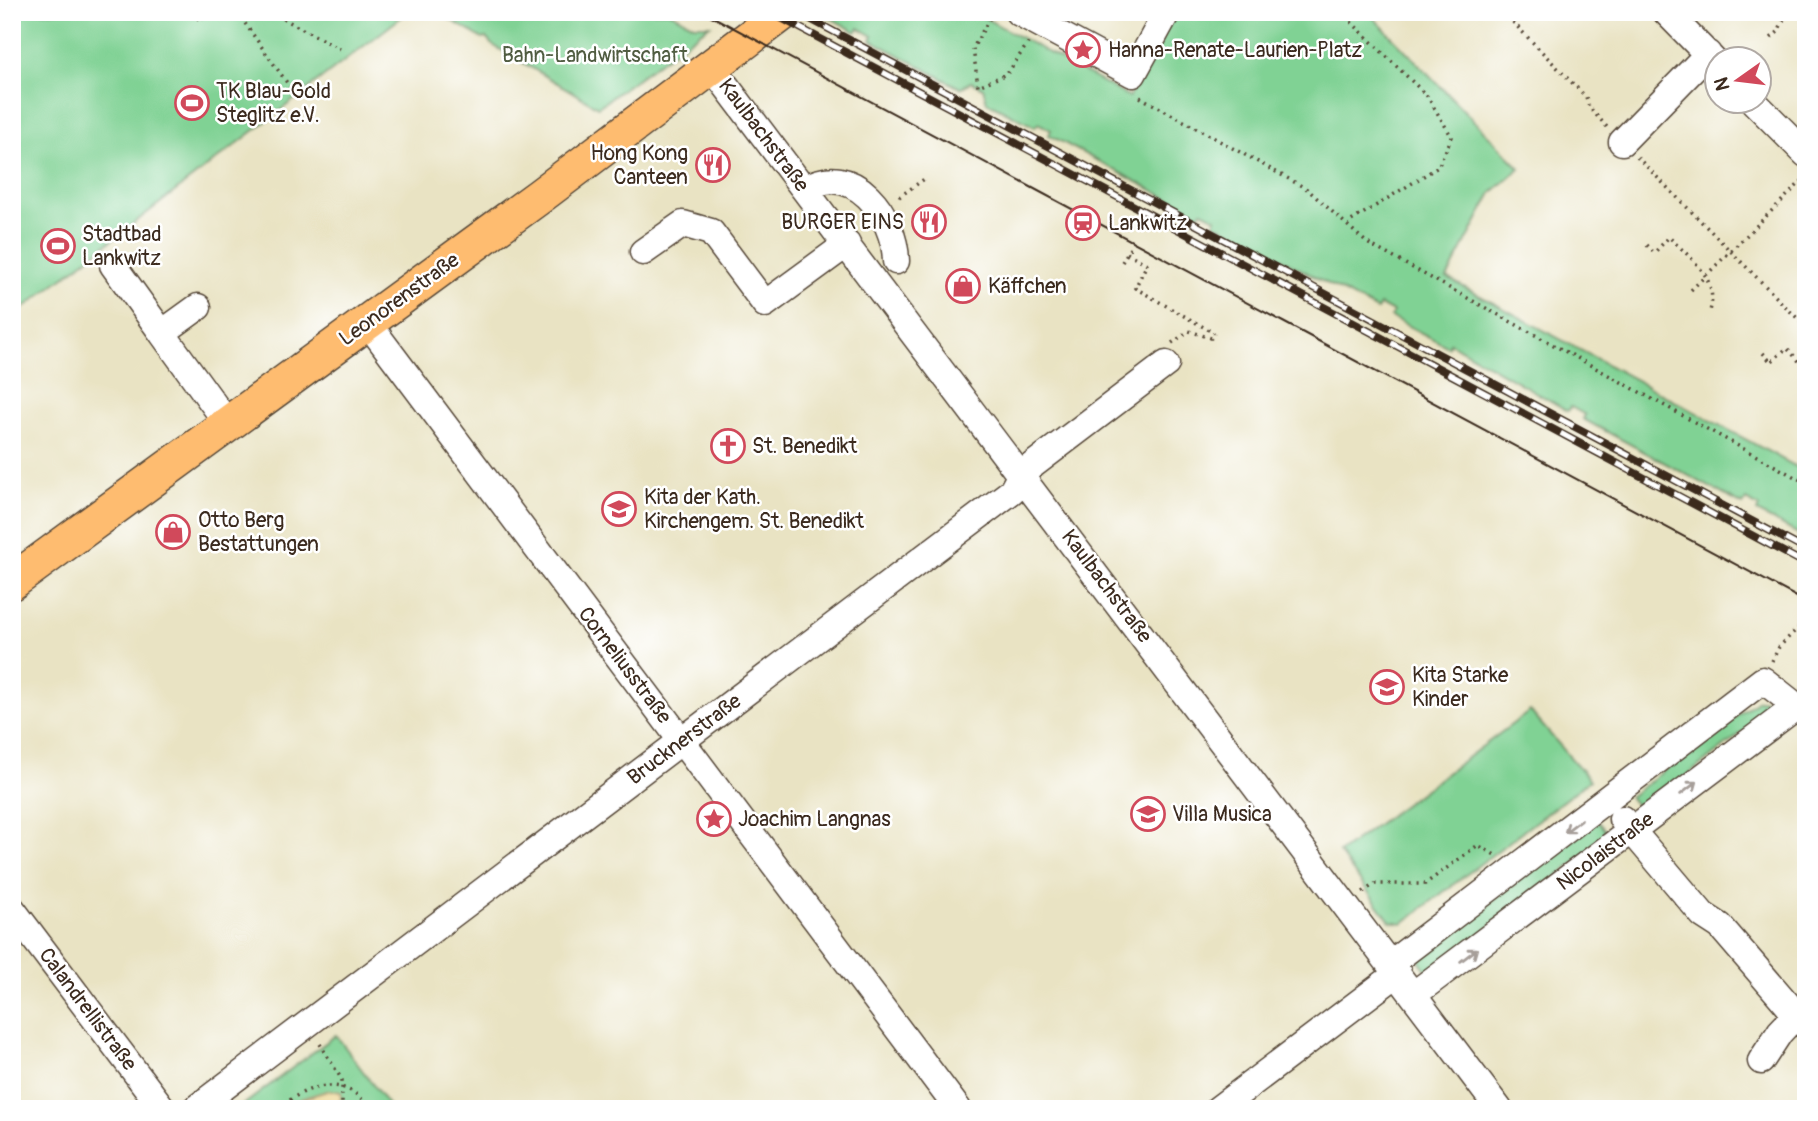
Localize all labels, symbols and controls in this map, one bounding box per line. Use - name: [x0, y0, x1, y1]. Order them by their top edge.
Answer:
- place icon: Hanna-Renate-Laurien-Platz: [1064, 31, 1102, 69]
- place label: Hanna-Renate-Laurien-Platz: [1108, 37, 1362, 64]
- park label: Bahn-Landwirtschaft: [502, 42, 689, 69]
- north arrow: [1702, 46, 1772, 116]
- street label: Kaulbachstraße: [712, 73, 815, 198]
- text: N: [1709, 75, 1736, 93]
- place label: TK Blau-Gold Steglitz e.V.: [216, 78, 331, 129]
- sports icon: TK Blau-Gold Steglitz e.V.: [173, 84, 211, 122]
- place label: Hong Kong Canteen: [590, 140, 688, 191]
- restaurant icon: Hong Kong Canteen: [694, 146, 732, 184]
- restaurant icon: BURGER EINS: [910, 203, 948, 241]
- station icon: Lankwitz: [1064, 204, 1102, 242]
- place label: BURGER EINS: [781, 209, 904, 236]
- place label: Lankwitz: [1108, 210, 1187, 237]
- place label: Stadtbad Lankwitz: [82, 221, 162, 272]
- sports icon: Stadtbad Lankwitz: [39, 227, 77, 265]
- street label: Leonorenstraße: [334, 246, 465, 352]
- shop icon: Käffchen: [944, 267, 982, 305]
- place label: Käffchen: [988, 273, 1067, 300]
- church icon: St. Benedikt: [709, 427, 747, 465]
- place label: St. Benedikt: [752, 433, 858, 460]
- place label: Kita der Kath. Kirchengem. St. Benedikt: [644, 484, 864, 535]
- school or university icon: Kita der Kath. Kirchengem. St. Benedikt: [600, 490, 638, 528]
- place label: Otto Berg Bestattungen: [198, 507, 319, 558]
- shop icon: Otto Berg Bestattungen: [154, 513, 192, 551]
- street label: Kaulbachstraße: [1055, 524, 1158, 649]
- street label: Corneliusstraße: [572, 601, 678, 730]
- place label: Kita Starke Kinder: [1412, 662, 1509, 713]
- school or university icon: Kita Starke Kinder: [1368, 668, 1406, 706]
- street label: Brucknerstraße: [622, 687, 747, 791]
- one-way arrow: [1679, 780, 1698, 795]
- school or university icon: Villa Musica: [1129, 795, 1167, 833]
- place icon: Joachim Langnas: [695, 800, 733, 838]
- place label: Villa Musica: [1172, 801, 1272, 828]
- place label: Joachim Langnas: [738, 806, 891, 833]
- street label: Nicolaistraße: [1551, 806, 1660, 897]
- one-way arrow: [1564, 819, 1583, 834]
- street label: Calandrellistraße: [33, 942, 143, 1077]
- one-way arrow: [1459, 947, 1477, 962]

